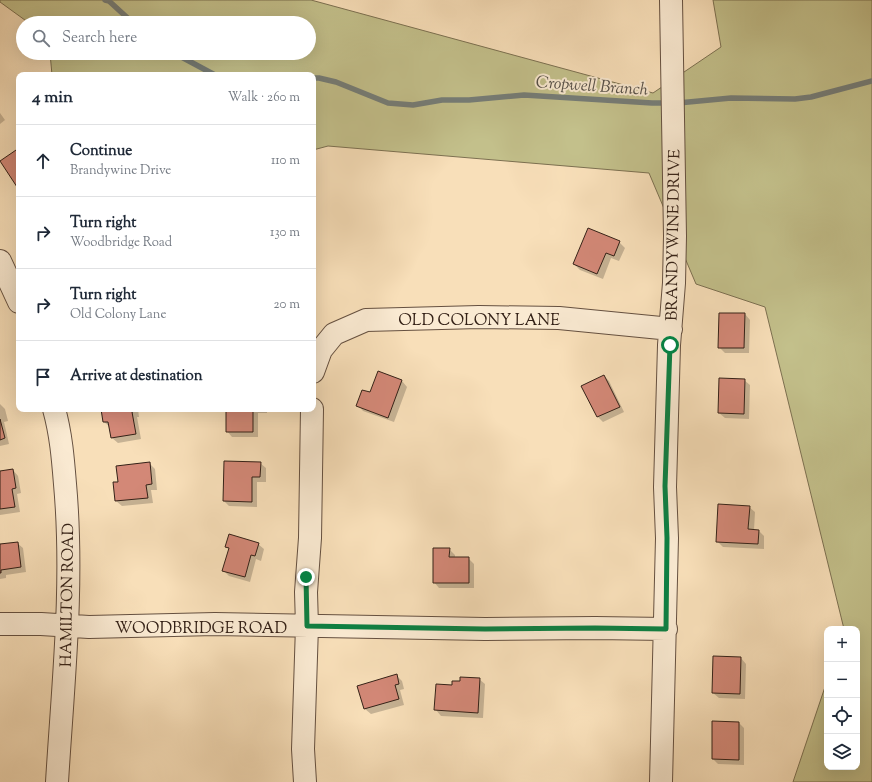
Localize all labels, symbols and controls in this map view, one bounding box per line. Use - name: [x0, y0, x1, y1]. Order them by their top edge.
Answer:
- search box: [16, 16, 316, 60]
- icon: search: [30, 27, 52, 49]
- text: Search here: [62, 28, 137, 49]
- water label: Cropwell Branch: [535, 71, 650, 103]
- text: 4 min: [32, 86, 73, 110]
- text: Walk · 260 m: [228, 89, 300, 107]
- text: Continue: [70, 141, 132, 162]
- street label: BRANDYWINE DRIVE: [662, 149, 688, 321]
- icon: ahead: [32, 150, 54, 172]
- text: 110 m: [271, 152, 300, 170]
- text: Brandywine Drive: [70, 162, 171, 180]
- text: Turn right: [70, 213, 136, 234]
- icon: right: [32, 222, 54, 244]
- text: 130 m: [270, 224, 300, 242]
- text: Woodbridge Road: [70, 234, 172, 252]
- text: Turn right: [70, 285, 136, 306]
- icon: right: [32, 294, 54, 316]
- text: 20 m: [274, 296, 300, 314]
- text: Old Colony Lane: [70, 306, 166, 324]
- street label: OLD COLONY LANE: [398, 310, 560, 333]
- route start: [661, 336, 679, 354]
- icon: arrive: [32, 366, 54, 388]
- text: Arrive at destination: [70, 366, 203, 387]
- street label: HAMILTON ROAD: [56, 523, 81, 667]
- route end: [297, 568, 315, 586]
- street label: WOODBRIDGE ROAD: [115, 618, 287, 641]
- map controls: [824, 626, 860, 770]
- button: +: [824, 626, 860, 662]
- button: −: [824, 662, 860, 698]
- button: locate: [824, 698, 860, 734]
- button: layers: [824, 734, 860, 770]

